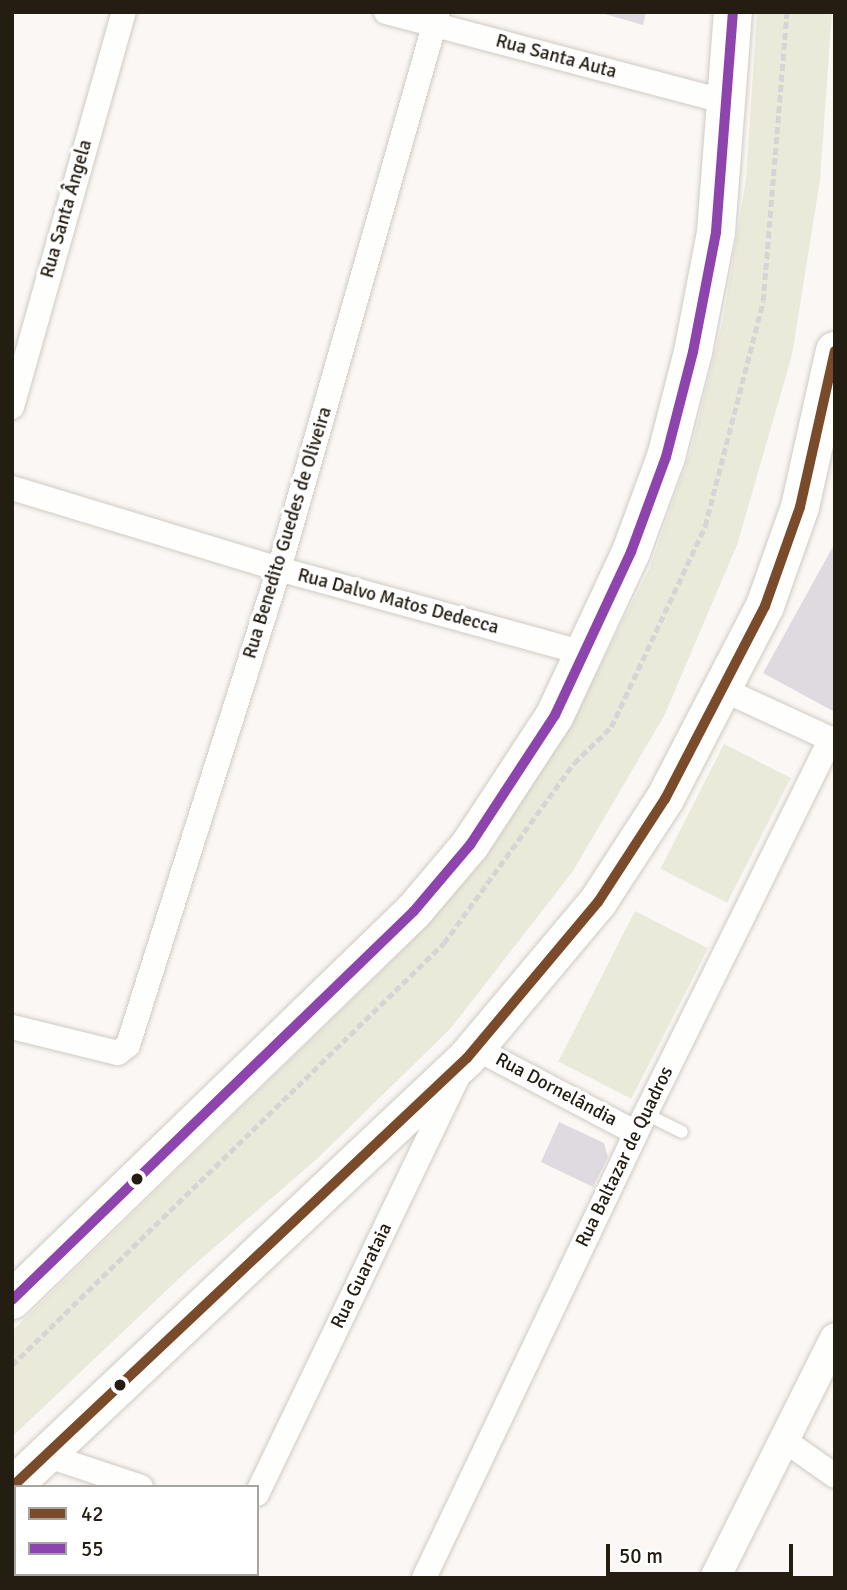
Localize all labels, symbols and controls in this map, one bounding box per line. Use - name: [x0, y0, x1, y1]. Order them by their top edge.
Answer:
- street label: Rua Santa Auta: [493, 30, 619, 84]
- street label: Rua Santa Ângela: [36, 137, 98, 281]
- street label: Rua Benedito Guedes de Oliveira: [239, 404, 337, 662]
- street label: Rua Dalvo Matos Dedecca: [295, 564, 501, 640]
- street label: Rua Dornelândia: [491, 1048, 621, 1132]
- street label: Rua Baltazar de Quadros: [571, 1063, 679, 1251]
- unlabelled marker: [130, 1172, 144, 1186]
- street label: Rua Guarataia: [327, 1219, 397, 1333]
- unlabelled marker: [113, 1378, 127, 1392]
- legend: [14, 1485, 259, 1576]
- text: 42: [81, 1501, 104, 1527]
- scale bar: [609, 1530, 796, 1574]
- text: 55: [81, 1536, 104, 1562]
- text: 50 m: [619, 1543, 663, 1569]

